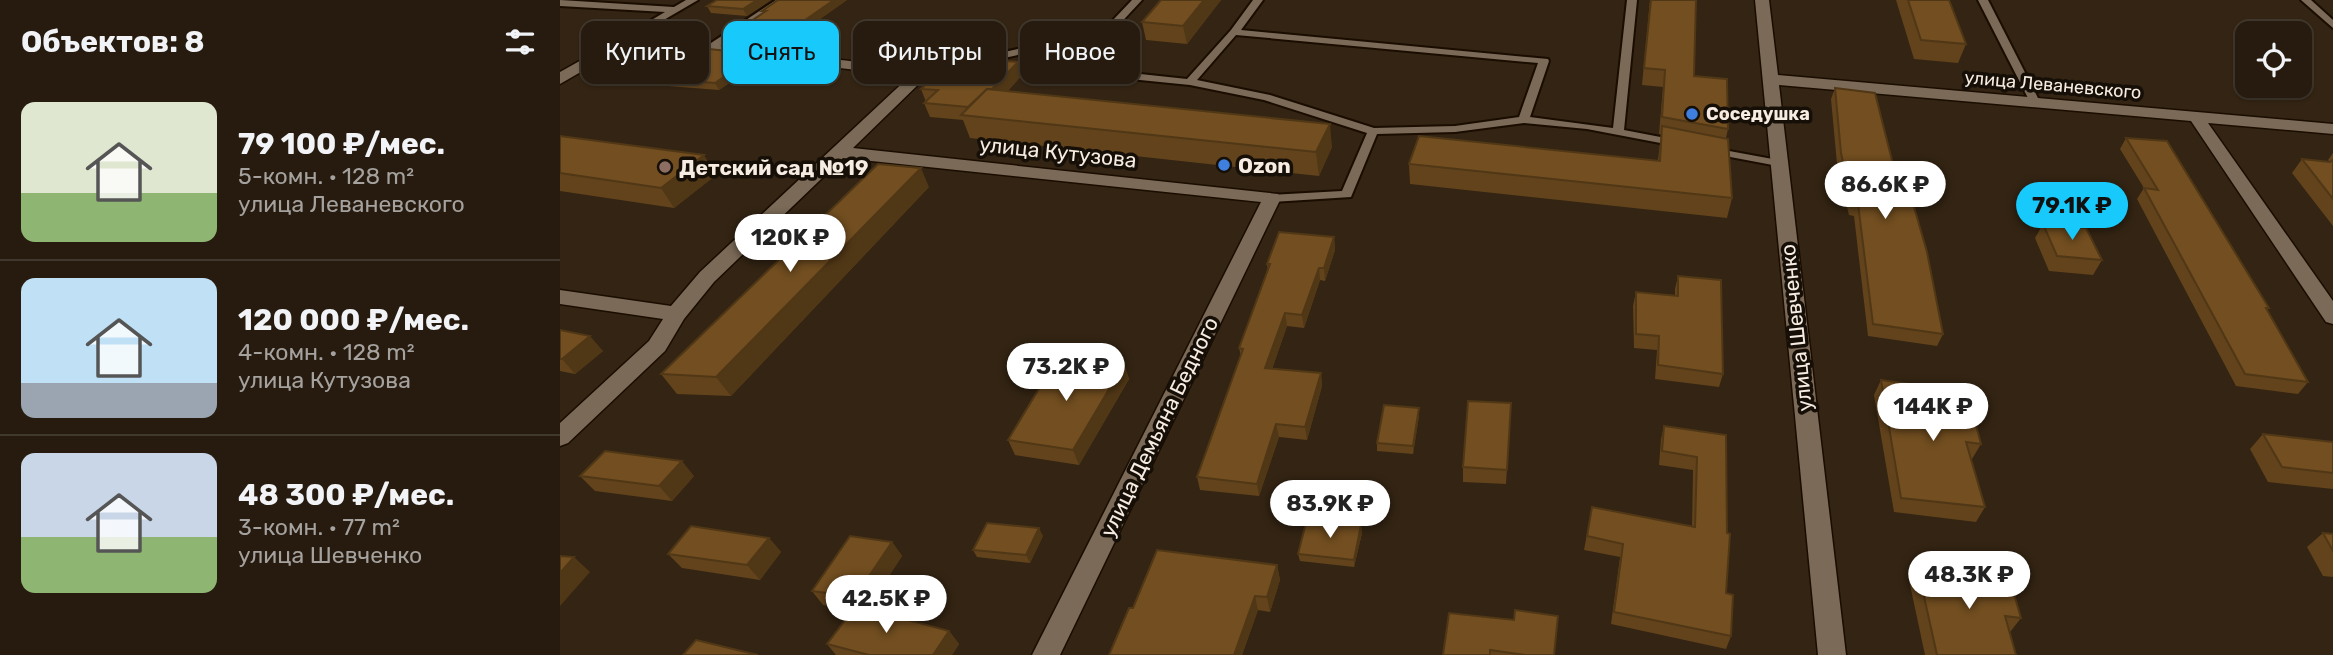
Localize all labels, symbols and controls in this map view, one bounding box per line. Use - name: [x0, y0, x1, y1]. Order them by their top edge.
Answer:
- chip: Купить: [581, 21, 709, 84]
- chip: Снять: [723, 21, 839, 84]
- chip: Фильтры: [853, 21, 1006, 84]
- chip: Новое: [1020, 21, 1140, 84]
- map controls: [2235, 21, 2312, 98]
- button: locate: [2235, 21, 2312, 98]
- icon: filters: [501, 23, 539, 61]
- text: Объектов: 8: [21, 24, 205, 60]
- street label: улица Леваневского: [1964, 66, 2142, 104]
- place label: Соседушка: [1706, 103, 1810, 125]
- marker: Соседушка: [1684, 106, 1700, 122]
- text: 79 100 ₽/мес.: [238, 126, 445, 162]
- icon: home: [77, 130, 161, 214]
- street label: улица Кутузова: [978, 131, 1138, 173]
- place label: Ozon: [1238, 153, 1291, 178]
- place label: Детский сад №19: [679, 155, 868, 180]
- marker: Ozon: [1216, 157, 1232, 173]
- marker: Детский сад №19: [657, 159, 673, 175]
- text: 5-комн. · 128 m²: [238, 162, 414, 190]
- pin: 86.6K ₽: [1820, 162, 1950, 221]
- text: 86.6K ₽: [1841, 170, 1929, 198]
- pin: 79.1K ₽: [2007, 182, 2137, 242]
- text: улица Леваневского: [238, 190, 465, 218]
- text: 79.1K ₽: [2032, 191, 2112, 219]
- pin: 120K ₽: [733, 215, 847, 274]
- text: 120K ₽: [751, 223, 829, 251]
- street label: улица Шевченко: [1775, 243, 1817, 413]
- text: 120 000 ₽/мес.: [238, 302, 469, 338]
- icon: home: [77, 306, 161, 390]
- street label: улица Демьяна Бедного: [1095, 313, 1223, 541]
- text: 4-комн. · 128 m²: [238, 338, 415, 366]
- pin: 73.2K ₽: [1001, 344, 1131, 403]
- text: 73.2K ₽: [1023, 352, 1109, 380]
- text: улица Кутузова: [238, 366, 411, 394]
- pin: 144K ₽: [1876, 384, 1990, 443]
- text: 144K ₽: [1893, 392, 1973, 420]
- text: 48 300 ₽/мес.: [238, 477, 454, 513]
- pin: 83.9K ₽: [1265, 480, 1395, 540]
- icon: home: [77, 481, 161, 565]
- text: 83.9K ₽: [1286, 489, 1374, 517]
- text: 3-комн. · 77 m²: [238, 513, 400, 541]
- text: улица Шевченко: [238, 541, 422, 569]
- pin: 48.3K ₽: [1904, 552, 2034, 611]
- text: 48.3K ₽: [1924, 560, 2014, 588]
- pin: 42.5K ₽: [821, 576, 951, 635]
- text: 42.5K ₽: [842, 584, 930, 612]

